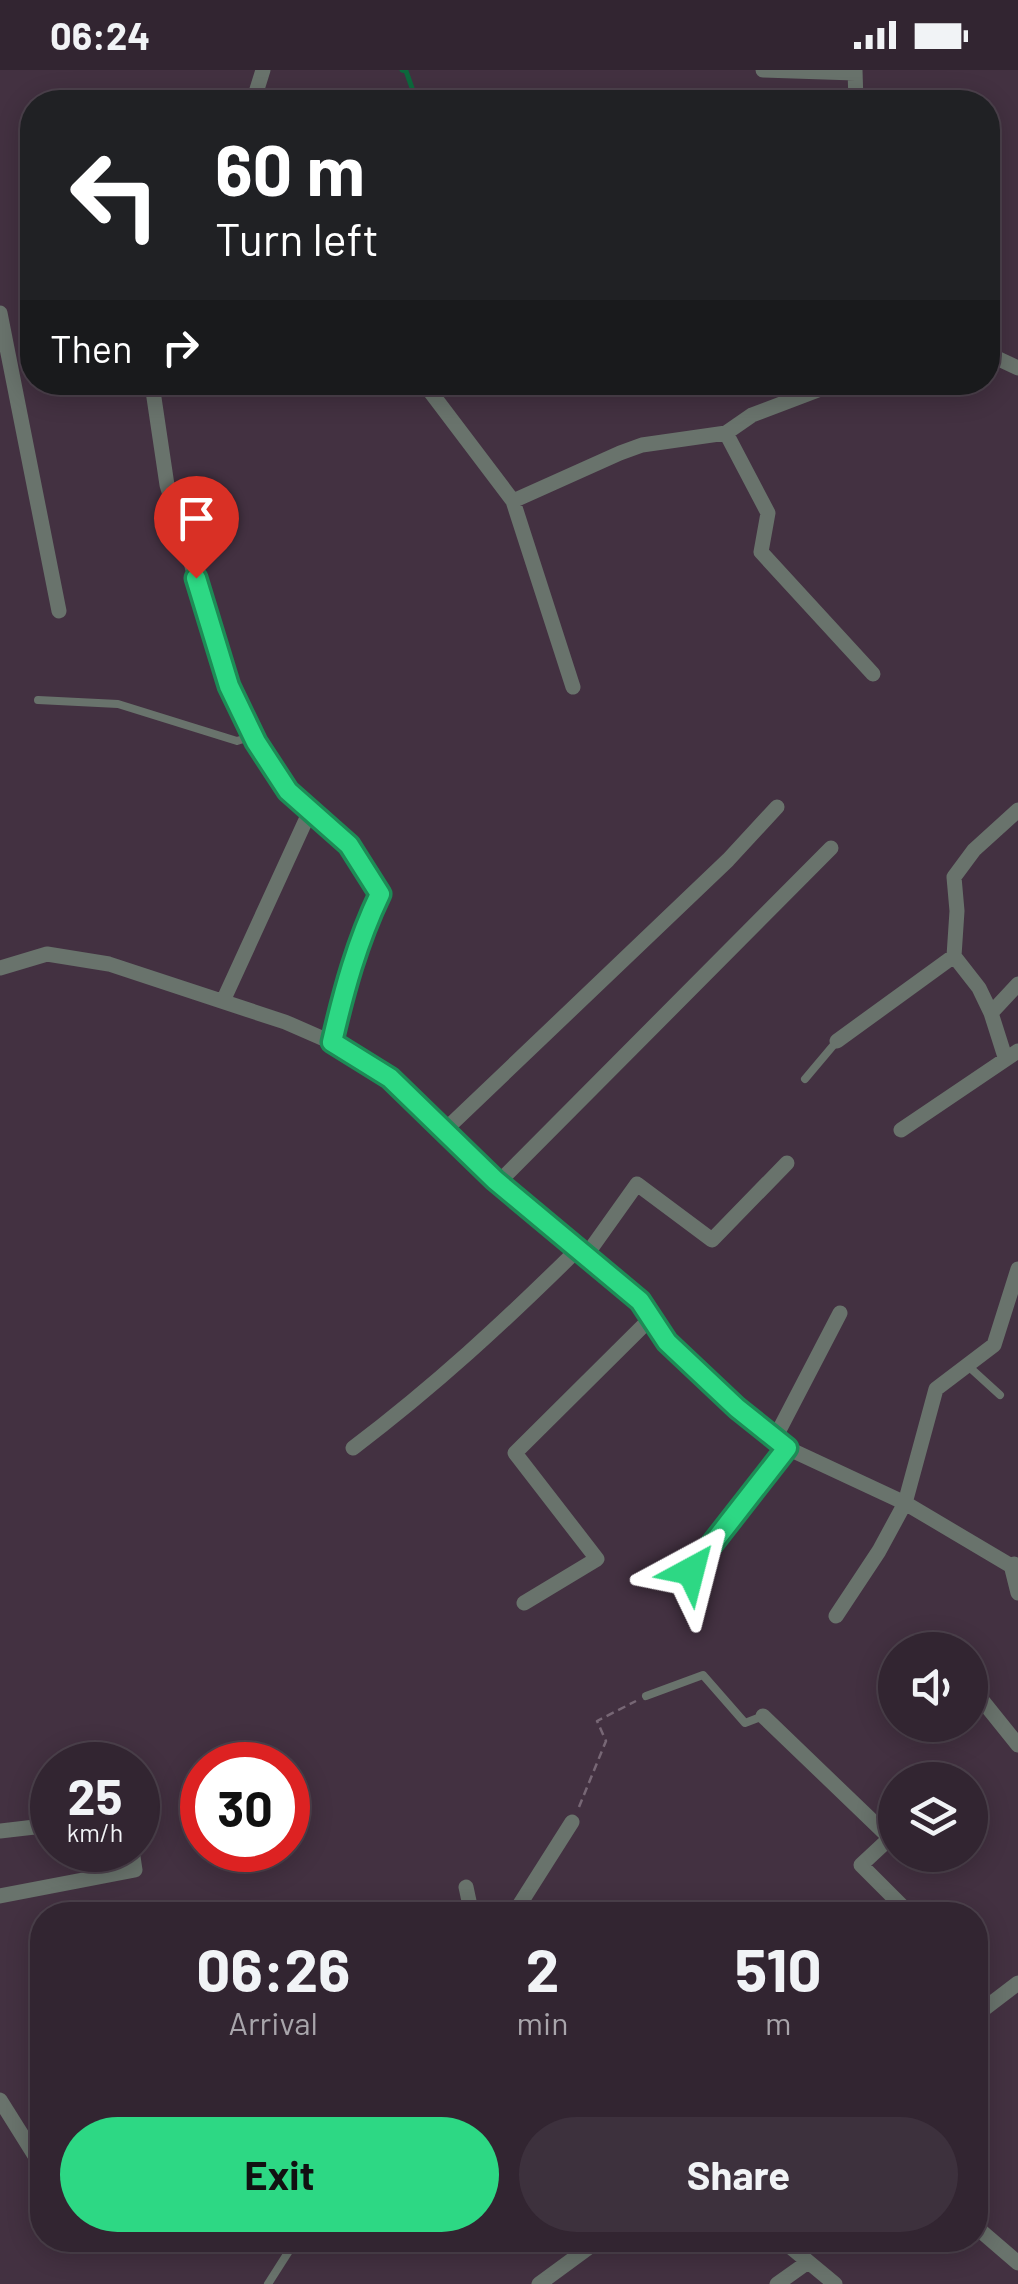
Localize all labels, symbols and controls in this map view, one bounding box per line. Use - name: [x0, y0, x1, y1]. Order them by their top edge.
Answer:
- text: 06:24: [50, 12, 150, 58]
- text: 60 m: [215, 126, 365, 210]
- icon: left: [50, 130, 180, 260]
- text: Turn left: [215, 211, 379, 265]
- icon: right: [153, 320, 208, 375]
- text: Then: [50, 325, 133, 371]
- pin: [154, 476, 239, 579]
- icon: arrive: [169, 491, 224, 546]
- position arrow: [639, 1519, 743, 1623]
- map controls: [878, 1632, 988, 1872]
- button: sound: [878, 1632, 988, 1742]
- speed limit sign: 30: [180, 1742, 310, 1872]
- button: layers: [878, 1762, 988, 1872]
- text: 25: [68, 1765, 122, 1825]
- text: km/h: [67, 1817, 123, 1847]
- text: 06:26: [196, 1932, 350, 2004]
- text: 2: [526, 1932, 559, 2004]
- text: 510: [735, 1932, 822, 2004]
- text: Arrival: [229, 2003, 318, 2041]
- text: min: [517, 2003, 568, 2041]
- text: m: [765, 2003, 791, 2041]
- button: Exit: [60, 2117, 499, 2232]
- button: Share: [519, 2117, 958, 2232]

